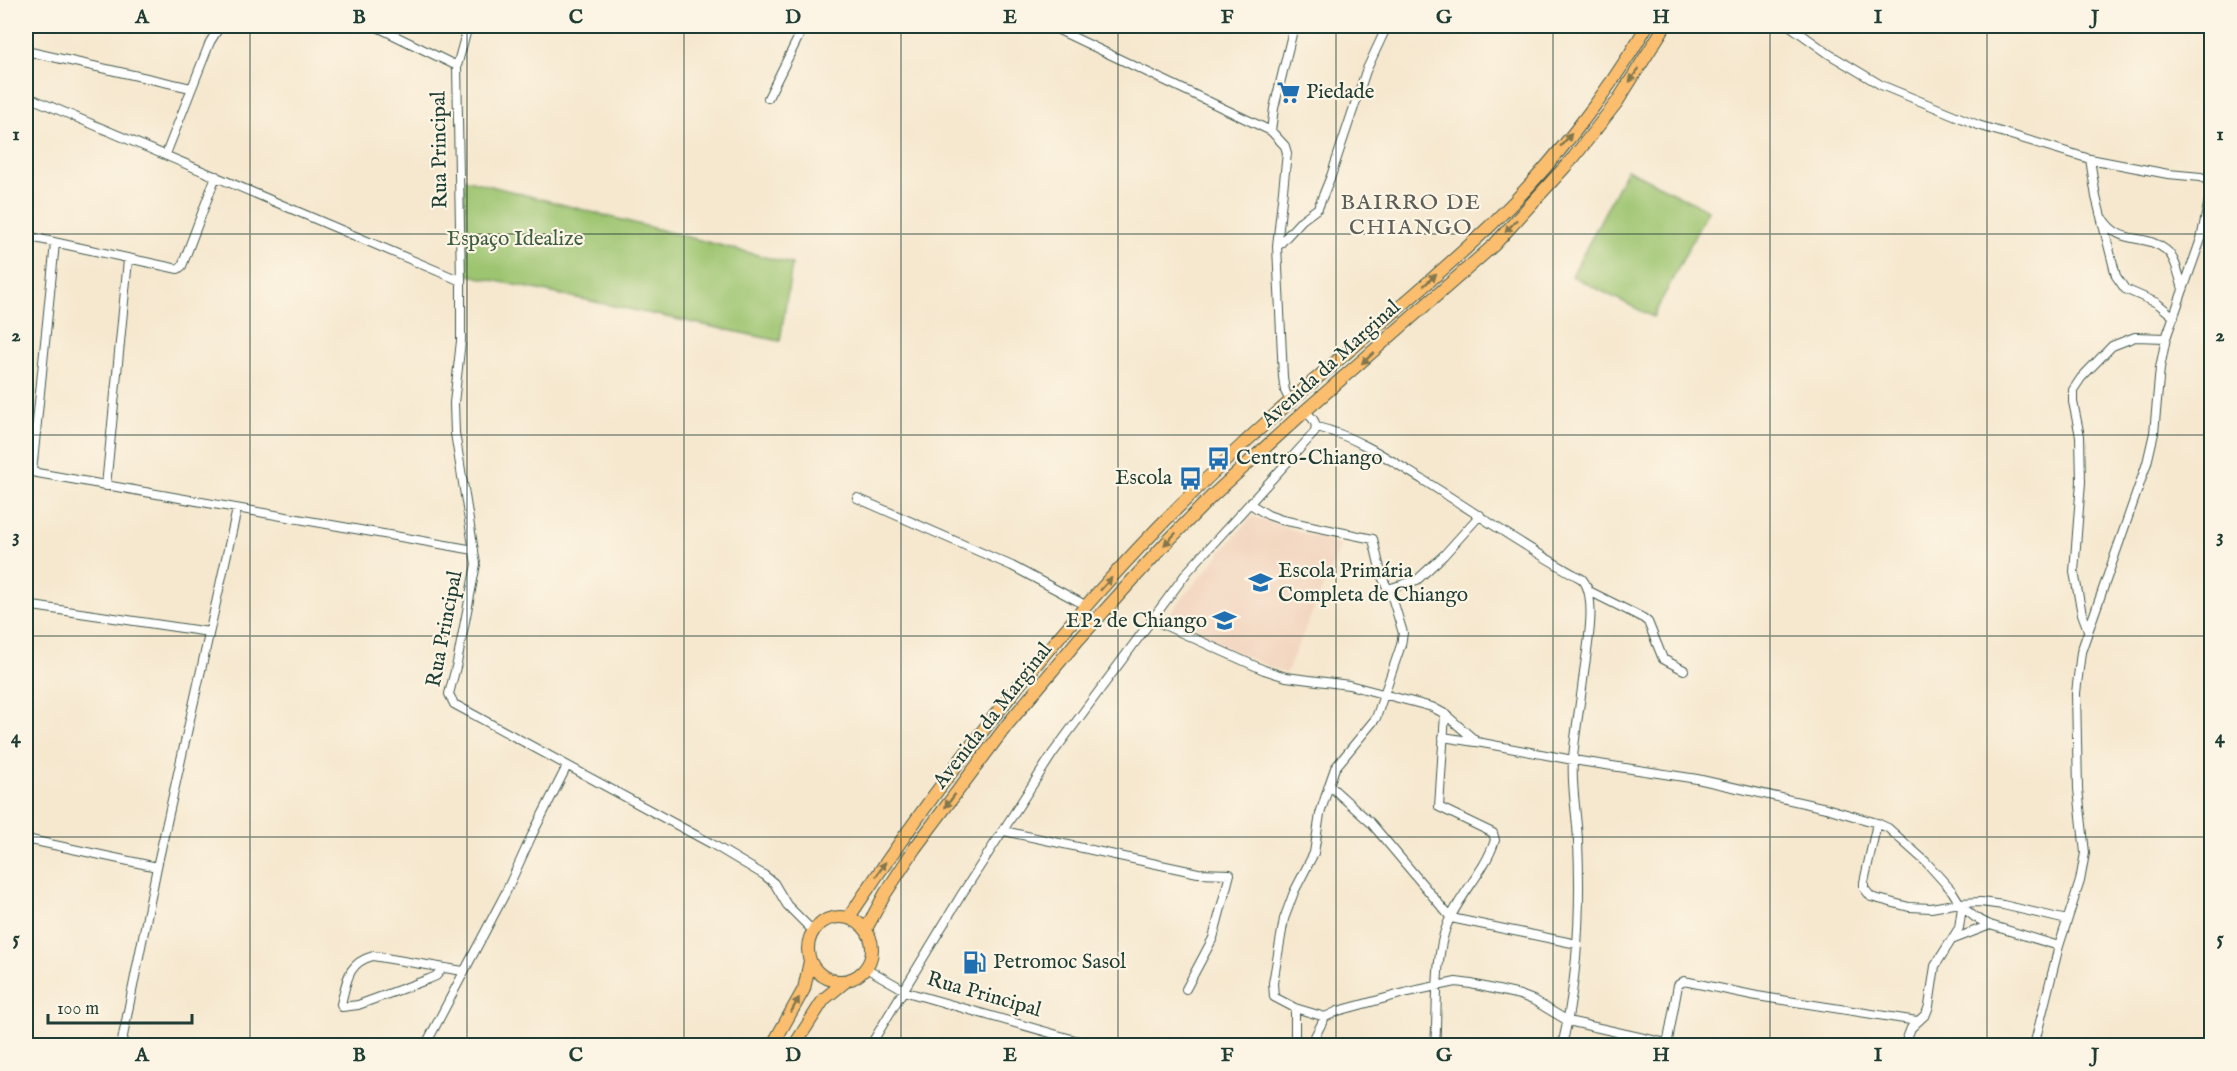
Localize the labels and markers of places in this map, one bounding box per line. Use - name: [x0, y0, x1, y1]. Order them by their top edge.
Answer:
- supermarket icon: Piedade: [1275, 79, 1301, 105]
- place label: Piedade: [1306, 79, 1375, 106]
- bus stop icon: Centro-Chiango: [1205, 445, 1231, 471]
- place label: Centro-Chiango: [1236, 445, 1382, 472]
- place label: Escola: [1115, 465, 1173, 492]
- bus stop icon: Escola: [1177, 465, 1203, 491]
- place label: Escola Primária Completa de Chiango: [1278, 558, 1468, 609]
- school or university icon: Escola Primária Completa de Chiango: [1247, 570, 1273, 596]
- place label: EP2 de Chiango: [1066, 608, 1207, 635]
- school or university icon: EP2 de Chiango: [1212, 608, 1238, 634]
- fuel station icon: Petromoc Sasol: [962, 949, 988, 975]
- place label: Petromoc Sasol: [993, 949, 1126, 976]

